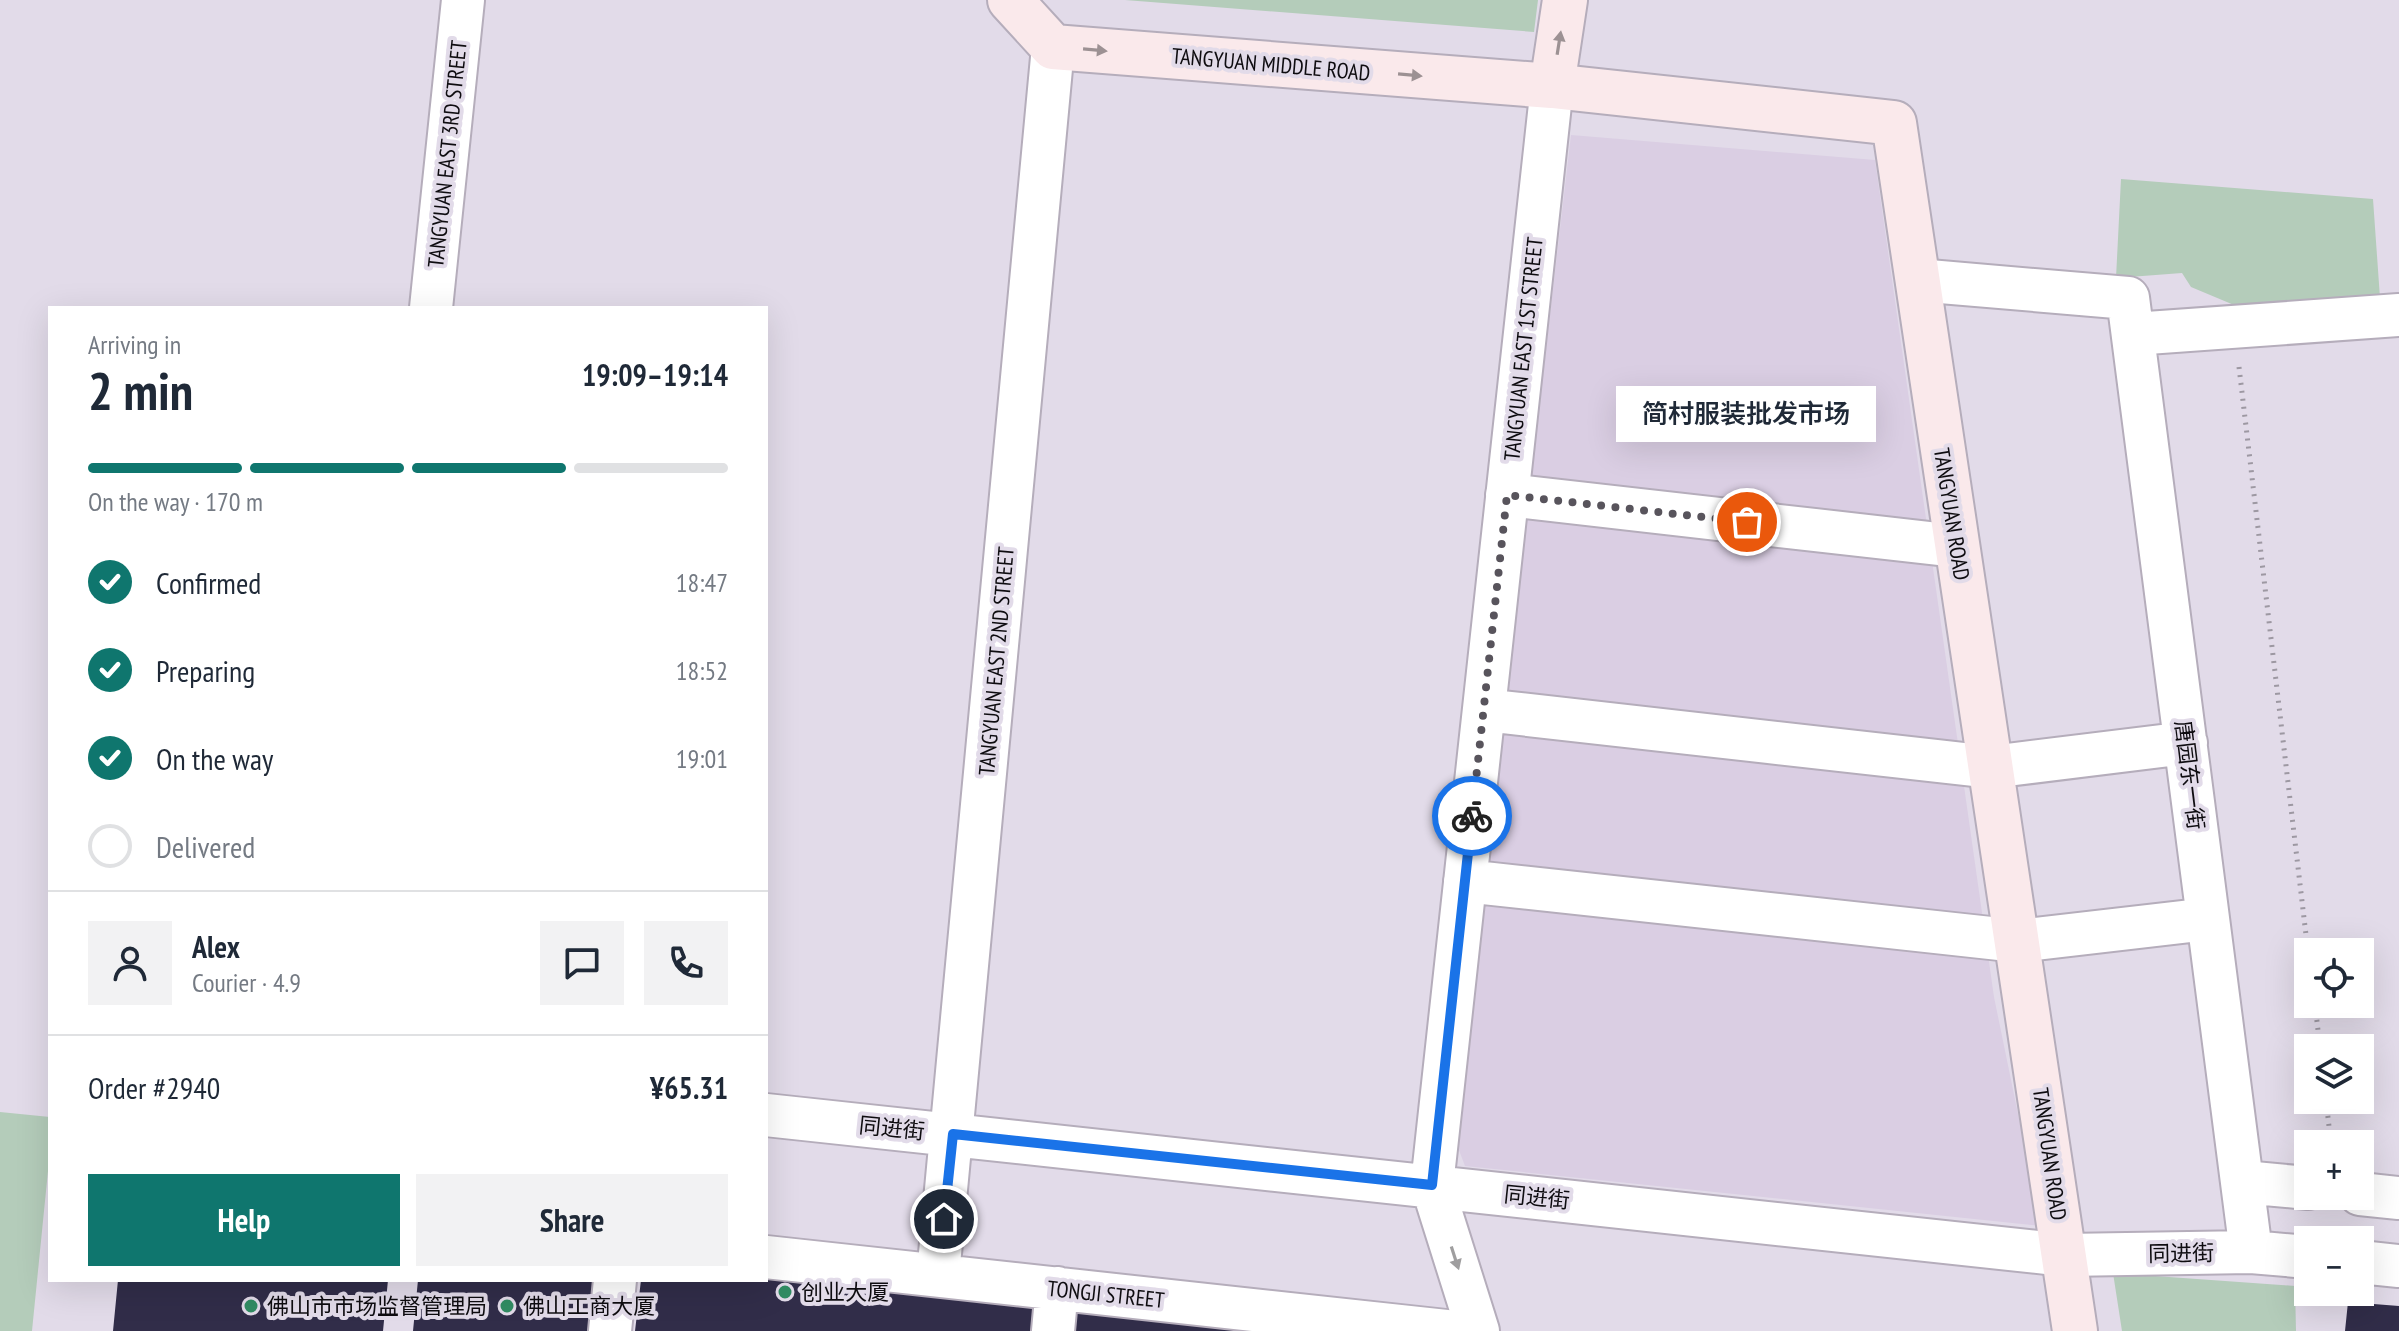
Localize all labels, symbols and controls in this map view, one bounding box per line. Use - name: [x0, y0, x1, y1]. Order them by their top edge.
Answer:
- one-way arrow: [1553, 30, 1566, 55]
- street label: TANGYUAN EAST 3RD STREET: [421, 39, 473, 269]
- street label: TANGYUAN MIDDLE ROAD: [1171, 41, 1371, 87]
- one-way arrow: [1083, 44, 1108, 57]
- one-way arrow: [1398, 69, 1423, 82]
- street label: TANGYUAN EAST 1ST STREET: [1497, 236, 1549, 462]
- text: Arriving in: [88, 328, 181, 361]
- text: 19:09–19:14: [582, 355, 728, 394]
- text: 2 min: [88, 357, 193, 424]
- callout: 简村服装批发市场: [1617, 386, 1877, 442]
- text: 简村服装批发市场: [1642, 397, 1850, 430]
- street label: TANGYUAN ROAD: [1928, 446, 1976, 582]
- text: On the way · 170 m: [88, 485, 263, 518]
- pin: [1713, 488, 1781, 556]
- icon: bag: [1725, 500, 1769, 544]
- street label: TANGYUAN EAST 2ND STREET: [972, 545, 1020, 777]
- icon: check: [88, 560, 132, 604]
- text: Confirmed: [156, 563, 261, 602]
- text: 18:47: [676, 566, 728, 599]
- icon: check: [88, 648, 132, 692]
- text: Preparing: [156, 651, 255, 690]
- text: 18:52: [676, 654, 728, 687]
- street label: 唐园东一街: [2169, 719, 2211, 831]
- icon: check: [88, 736, 132, 780]
- text: On the way: [156, 739, 273, 778]
- text: 19:01: [676, 742, 728, 775]
- courier: [1432, 776, 1512, 856]
- icon: bike: [1450, 794, 1494, 838]
- text: Delivered: [156, 827, 255, 866]
- button: person: [88, 921, 172, 1005]
- button: chat: [540, 921, 624, 1005]
- button: phone: [644, 921, 728, 1005]
- text: Alex: [192, 927, 240, 966]
- map controls: [2294, 938, 2374, 1306]
- button: locate: [2294, 938, 2374, 1018]
- text: Courier · 4.9: [192, 966, 301, 999]
- button: layers: [2294, 1034, 2374, 1114]
- text: Order #2940: [88, 1068, 220, 1107]
- text: ¥65.31: [650, 1068, 728, 1107]
- street label: TANGYUAN ROAD: [2027, 1086, 2073, 1222]
- street label: 同进街: [858, 1111, 926, 1145]
- button: +: [2294, 1130, 2374, 1210]
- button: Help: [88, 1174, 400, 1266]
- button: Share: [416, 1174, 728, 1266]
- street label: 同进街: [1503, 1180, 1571, 1214]
- pin: [910, 1185, 978, 1253]
- icon: home: [922, 1197, 966, 1241]
- button: −: [2294, 1226, 2374, 1306]
- street label: 同进街: [2148, 1238, 2214, 1268]
- one-way arrow: [1449, 1246, 1462, 1270]
- street label: TONGJI STREET: [1046, 1274, 1166, 1314]
- place label: 创业大厦: [801, 1278, 889, 1306]
- marker: 创业大厦: [776, 1283, 794, 1301]
- place label: 佛山市市场监督管理局: [267, 1292, 487, 1320]
- place label: 佛山工商大厦: [523, 1292, 655, 1320]
- marker: 佛山市市场监督管理局: [242, 1297, 260, 1315]
- marker: 佛山工商大厦: [498, 1297, 516, 1315]

